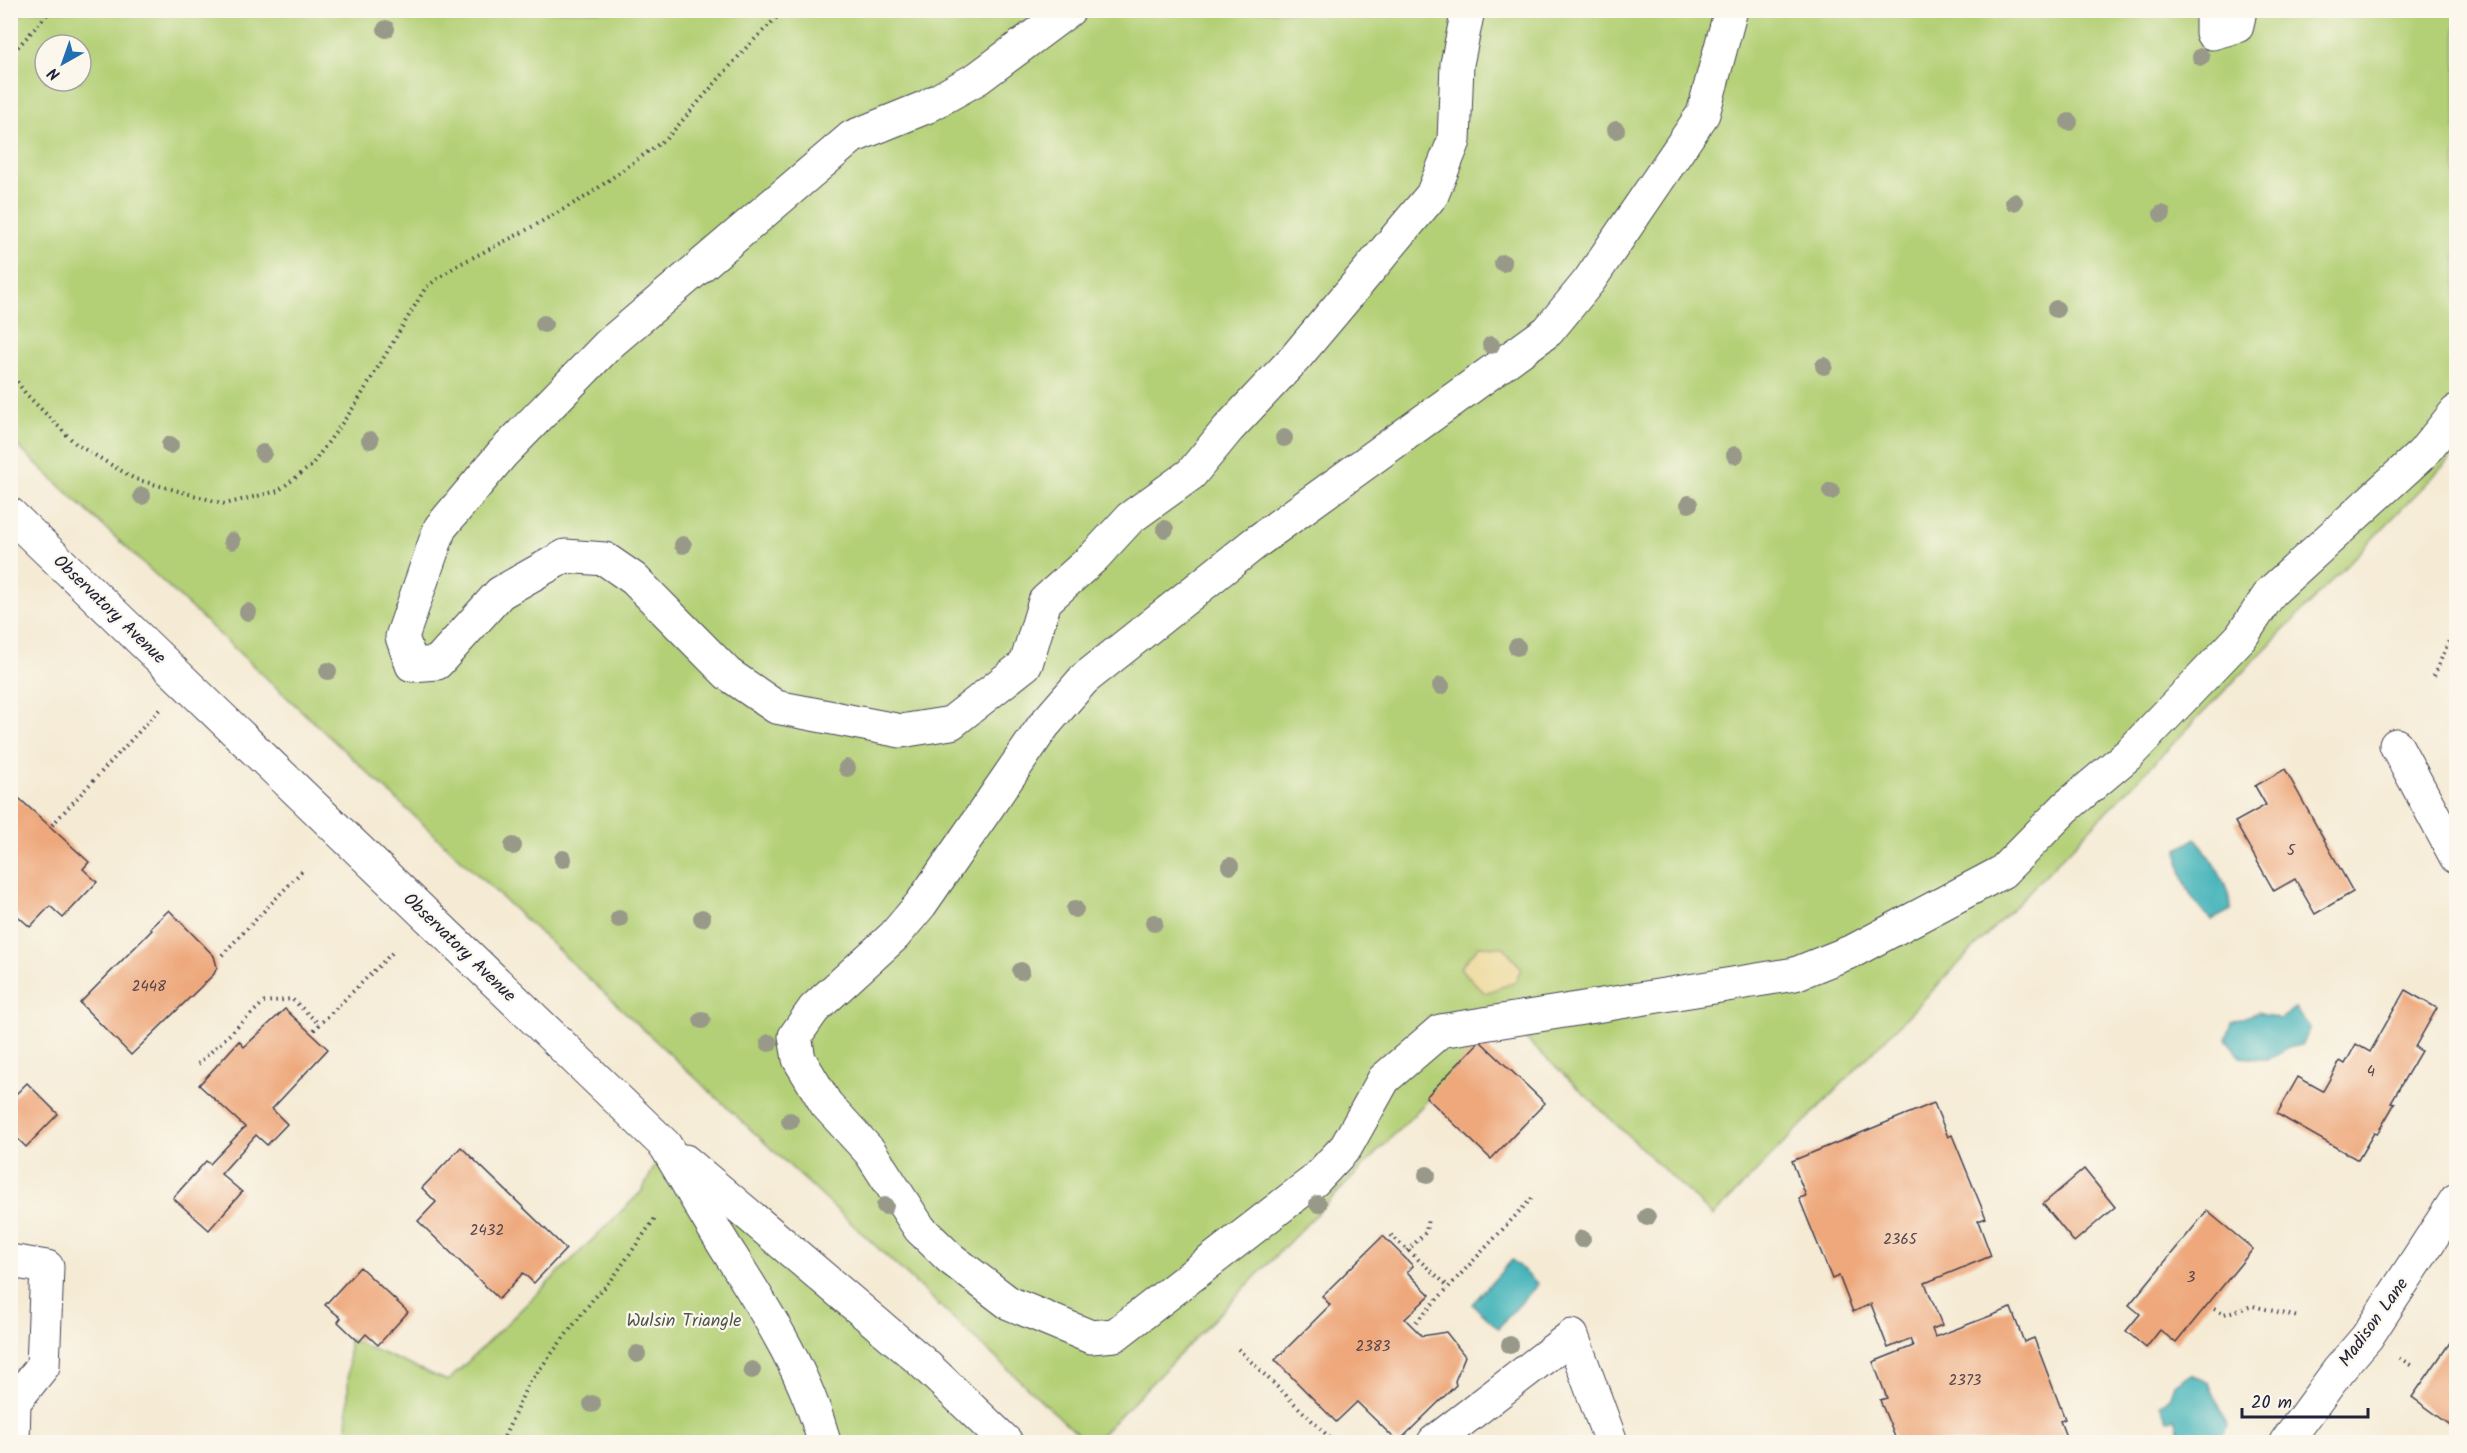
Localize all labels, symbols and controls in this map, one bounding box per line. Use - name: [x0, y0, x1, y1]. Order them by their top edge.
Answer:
- north arrow: [33, 33, 93, 93]
- text: N: [42, 61, 66, 86]
- street label: Observatory Avenue: [46, 548, 172, 672]
- house number: 5: [2287, 839, 2296, 863]
- street label: Observatory Avenue: [396, 886, 522, 1010]
- house number: 2448: [132, 975, 167, 999]
- house number: 4: [2367, 1060, 2375, 1084]
- house number: 2432: [470, 1219, 504, 1243]
- house number: 2365: [1883, 1228, 1918, 1252]
- house number: 3: [2187, 1266, 2196, 1290]
- street label: Madison Lane: [2332, 1272, 2417, 1374]
- park label: Wulsin Triangle: [627, 1307, 741, 1336]
- house number: 2383: [1356, 1335, 1391, 1359]
- house number: 2373: [1949, 1369, 1982, 1393]
- scale bar: [2242, 1381, 2368, 1419]
- text: 20 m: [2251, 1389, 2292, 1418]

